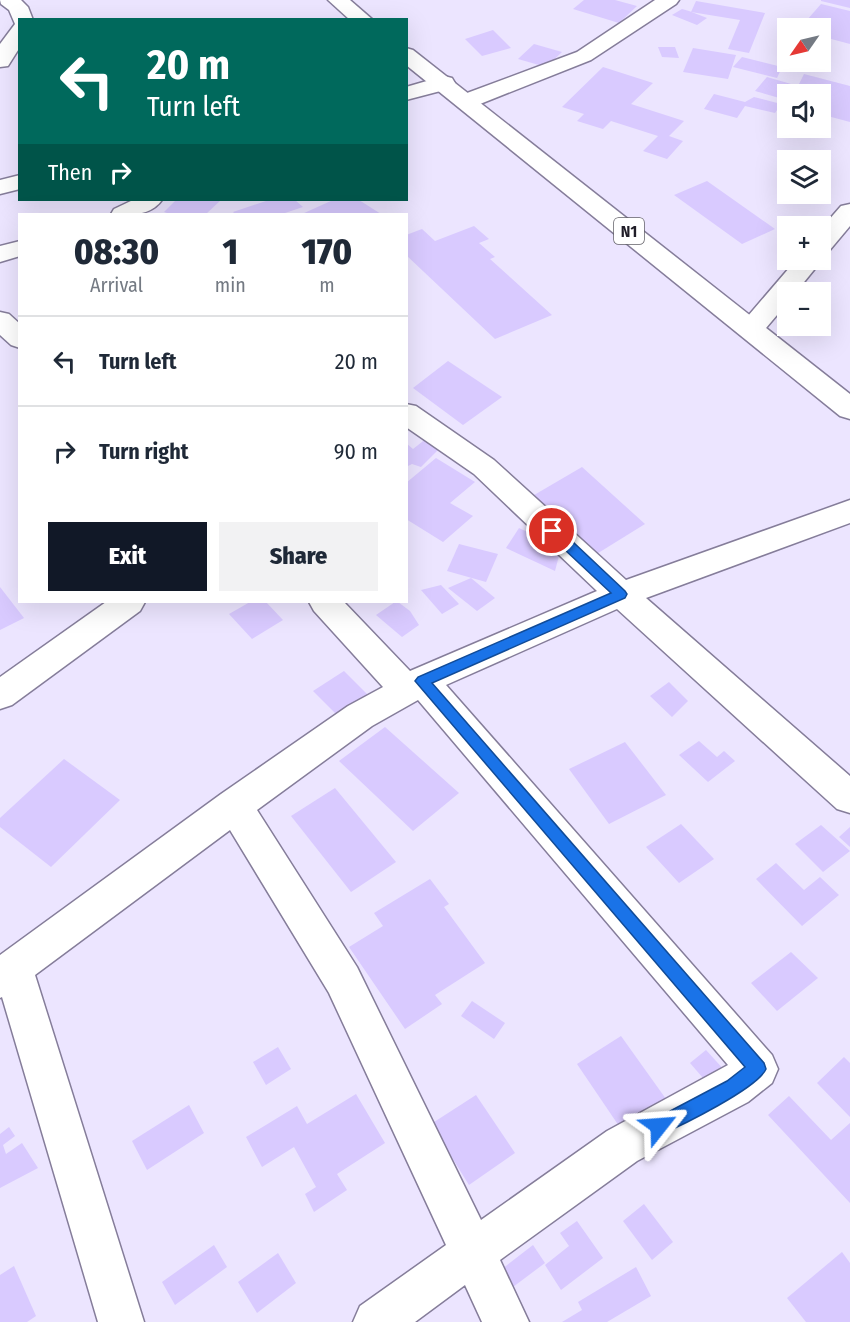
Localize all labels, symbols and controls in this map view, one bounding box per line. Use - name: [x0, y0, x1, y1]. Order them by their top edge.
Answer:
- north arrow: [777, 18, 831, 72]
- map controls: [777, 18, 831, 336]
- text: 20 m: [147, 40, 230, 90]
- icon: left: [48, 42, 126, 120]
- button: sound: [777, 84, 831, 138]
- text: Turn left: [147, 91, 240, 123]
- button: layers: [777, 150, 831, 204]
- icon: right: [104, 156, 137, 189]
- text: Then: [48, 159, 92, 186]
- button: +: [777, 216, 831, 270]
- road number: N1: [614, 218, 644, 244]
- text: 08:30: [74, 230, 159, 274]
- text: 1: [223, 230, 238, 274]
- text: 170: [301, 230, 352, 274]
- text: Arrival: [90, 273, 143, 297]
- text: min: [215, 273, 246, 297]
- text: m: [319, 273, 335, 297]
- button: −: [777, 282, 831, 336]
- icon: left: [48, 345, 81, 378]
- text: Turn left: [99, 348, 177, 375]
- text: 20 m: [335, 348, 378, 375]
- icon: right: [48, 435, 81, 468]
- text: Turn right: [99, 438, 188, 465]
- text: 90 m: [334, 438, 378, 465]
- pin: [526, 505, 577, 556]
- icon: arrive: [535, 514, 568, 547]
- button: Exit: [48, 522, 207, 591]
- button: Share: [219, 522, 378, 591]
- position arrow: [627, 1094, 691, 1158]

